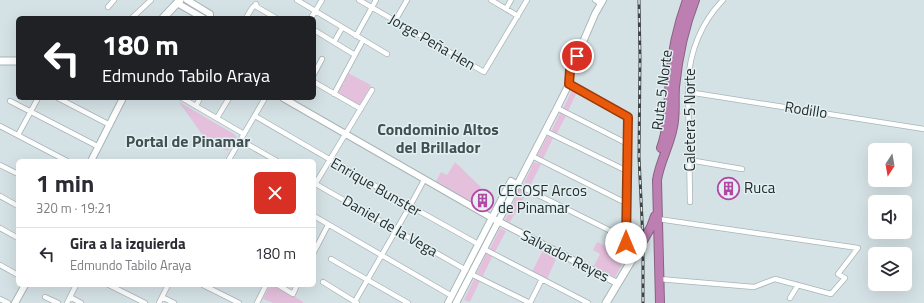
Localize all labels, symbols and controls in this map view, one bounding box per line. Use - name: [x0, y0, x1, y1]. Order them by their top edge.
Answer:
- street label: Jorge Peña Hen: [385, 7, 480, 76]
- text: 180 m: [102, 23, 179, 66]
- icon: left: [36, 32, 88, 84]
- pin: [560, 39, 594, 73]
- icon: arrive: [566, 45, 588, 67]
- street label: Ruta 5 Norte: [645, 48, 678, 132]
- text: Edmundo Tabilo Araya: [102, 62, 270, 89]
- street label: Caletera 5 Norte: [678, 68, 701, 172]
- street label: Rodillo: [783, 95, 829, 124]
- district label: Condominio Altos del Brillador: [377, 117, 499, 159]
- district label: Portal de Pinamar: [126, 129, 250, 153]
- north arrow: [868, 143, 912, 187]
- map controls: [868, 143, 912, 291]
- street label: Enrique Bunster: [326, 151, 426, 222]
- text: 1 min: [36, 165, 94, 201]
- button: close: [254, 172, 296, 214]
- building icon: Ruca: [715, 175, 741, 201]
- place label: Ruca: [744, 176, 776, 199]
- place label: CECOSF Arcos de Pinamar: [498, 179, 587, 219]
- building icon: CECOSF Arcos de Pinamar: [470, 187, 496, 213]
- street label: Daniel de la Vega: [338, 189, 443, 263]
- button: sound: [868, 195, 912, 239]
- text: 320 m · 19:21: [36, 198, 112, 218]
- position arrow: [605, 222, 647, 264]
- street label: Salvador Reyes: [517, 223, 613, 288]
- text: Gira a la izquierda: [70, 232, 186, 255]
- text: 180 m: [255, 242, 296, 265]
- icon: left: [36, 243, 58, 265]
- button: layers: [868, 247, 912, 291]
- text: Edmundo Tabilo Araya: [70, 255, 191, 275]

